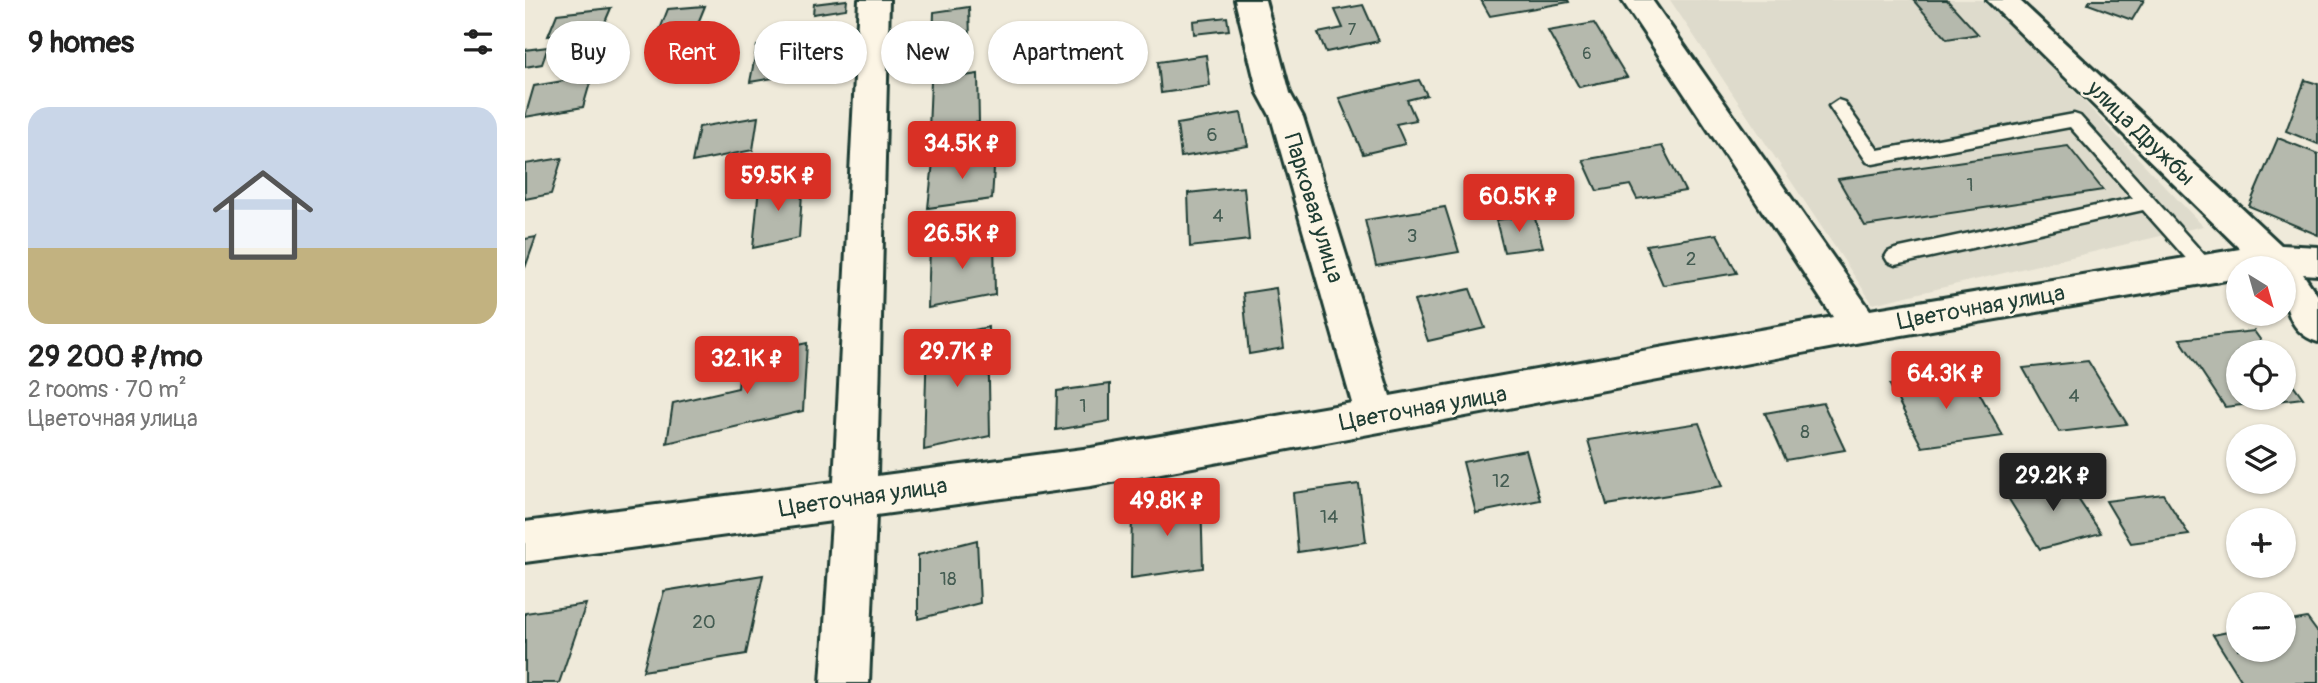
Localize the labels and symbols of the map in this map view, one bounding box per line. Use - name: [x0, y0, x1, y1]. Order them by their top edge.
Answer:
- house number: 7: [1348, 20, 1357, 40]
- house number: 6: [1582, 44, 1592, 64]
- street label: улица Дружбы: [2080, 73, 2201, 192]
- pin: 34.5K ₽: [897, 122, 1027, 181]
- house number: 6: [1206, 123, 1218, 147]
- street label: Парковая улица: [1278, 130, 1350, 286]
- pin: 59.5K ₽: [713, 154, 843, 213]
- house number: 1: [1966, 173, 1974, 197]
- pin: 60.5K ₽: [1454, 174, 1584, 234]
- house number: 4: [1212, 204, 1224, 228]
- pin: 26.5K ₽: [897, 212, 1027, 271]
- house number: 3: [1407, 224, 1417, 248]
- house number: 2: [1686, 247, 1696, 271]
- north arrow: [2226, 256, 2296, 326]
- street label: Цветочная улица: [1895, 278, 2067, 336]
- pin: 29.7K ₽: [892, 330, 1022, 389]
- pin: 32.1K ₽: [682, 336, 812, 396]
- pin: 64.3K ₽: [1881, 352, 2011, 411]
- street label: Цветочная улица: [1337, 379, 1509, 437]
- house number: 4: [2068, 384, 2080, 408]
- house number: 1: [1079, 394, 1087, 418]
- house number: 8: [1800, 420, 1810, 444]
- pin: 29.2K ₽: [1988, 454, 2118, 513]
- house number: 12: [1492, 469, 1510, 493]
- street label: Цветочная улица: [777, 471, 949, 523]
- pin: 49.8K ₽: [1102, 478, 1232, 538]
- house number: 14: [1320, 505, 1338, 529]
- house number: 18: [939, 567, 957, 591]
- house number: 20: [692, 610, 716, 634]

